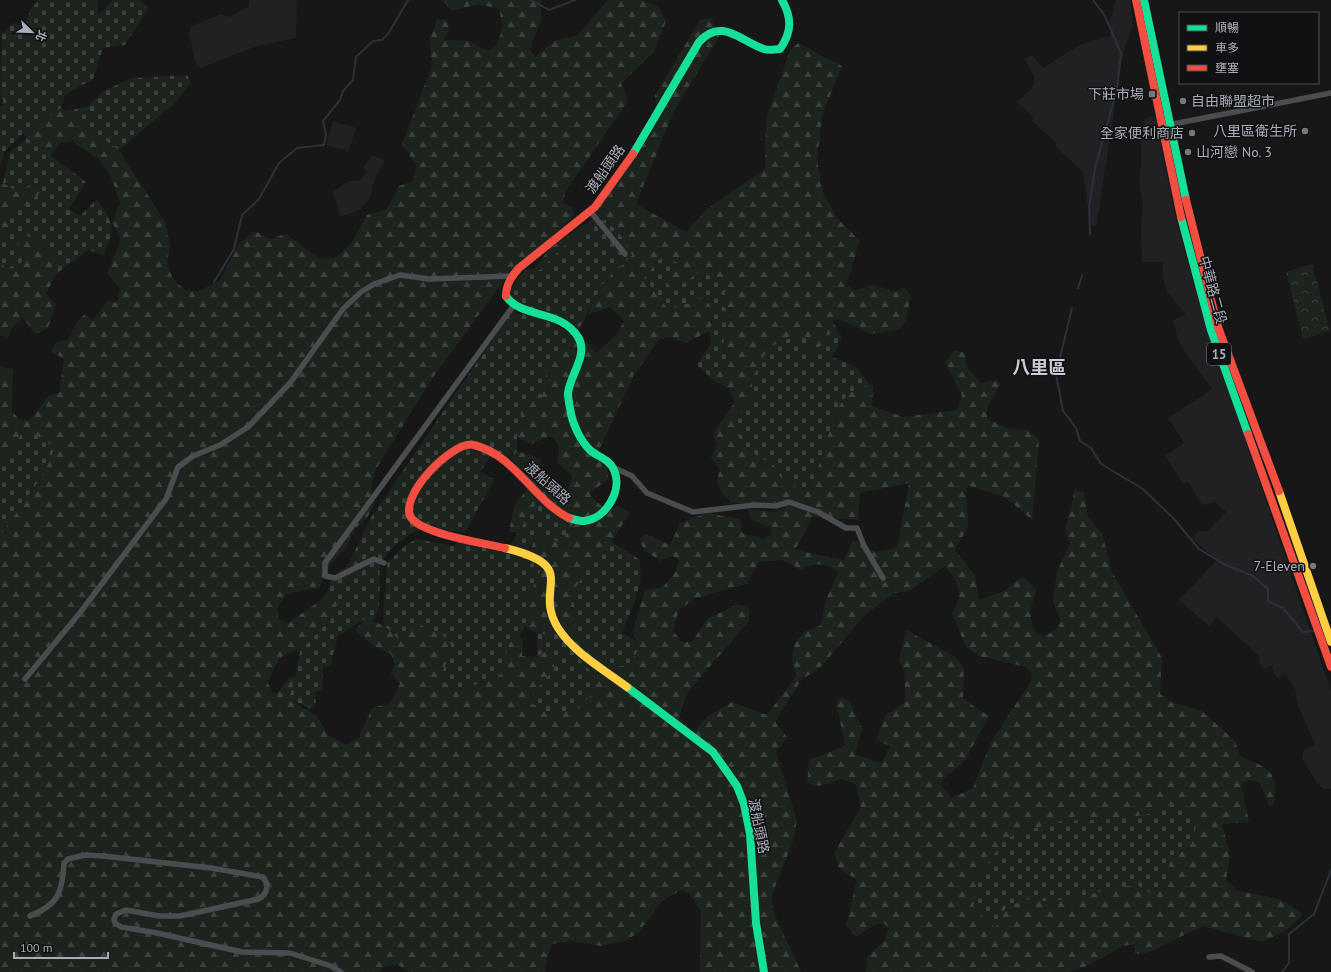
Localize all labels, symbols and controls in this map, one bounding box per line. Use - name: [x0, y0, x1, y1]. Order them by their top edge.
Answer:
- north arrow: [12, 12, 52, 52]
- legend: [1179, 12, 1319, 84]
- text: 順暢: [1215, 20, 1239, 35]
- text: 北: [33, 28, 50, 44]
- text: 車多: [1215, 40, 1239, 55]
- text: 壅塞: [1215, 60, 1239, 75]
- place label: 下莊市場: [1088, 85, 1144, 103]
- marker: 下莊市場: [1147, 89, 1157, 99]
- place label: 自由聯盟超市: [1191, 92, 1275, 110]
- marker: 自由聯盟超市: [1178, 96, 1188, 106]
- place label: 八里區衛生所: [1213, 122, 1297, 140]
- place label: 全家便利商店: [1100, 124, 1184, 142]
- marker: 八里區衛生所: [1300, 126, 1310, 136]
- marker: 全家便利商店: [1187, 128, 1197, 138]
- street label: 渡船頭路: [582, 141, 628, 197]
- place label: 山河戀 No. 3: [1196, 143, 1272, 161]
- marker: 山河戀 No. 3: [1183, 147, 1193, 157]
- street label: 中華路二段: [1195, 254, 1231, 326]
- road number: 15: [1207, 343, 1231, 365]
- district label: 八里區: [1012, 356, 1066, 379]
- street label: 渡船頭路: [521, 458, 575, 508]
- place label: 7-Eleven: [1253, 557, 1305, 575]
- marker: 7-Eleven: [1308, 561, 1318, 571]
- street label: 渡船頭路: [745, 797, 773, 855]
- scale bar: [14, 934, 108, 960]
- text: 100 m: [20, 940, 53, 955]

